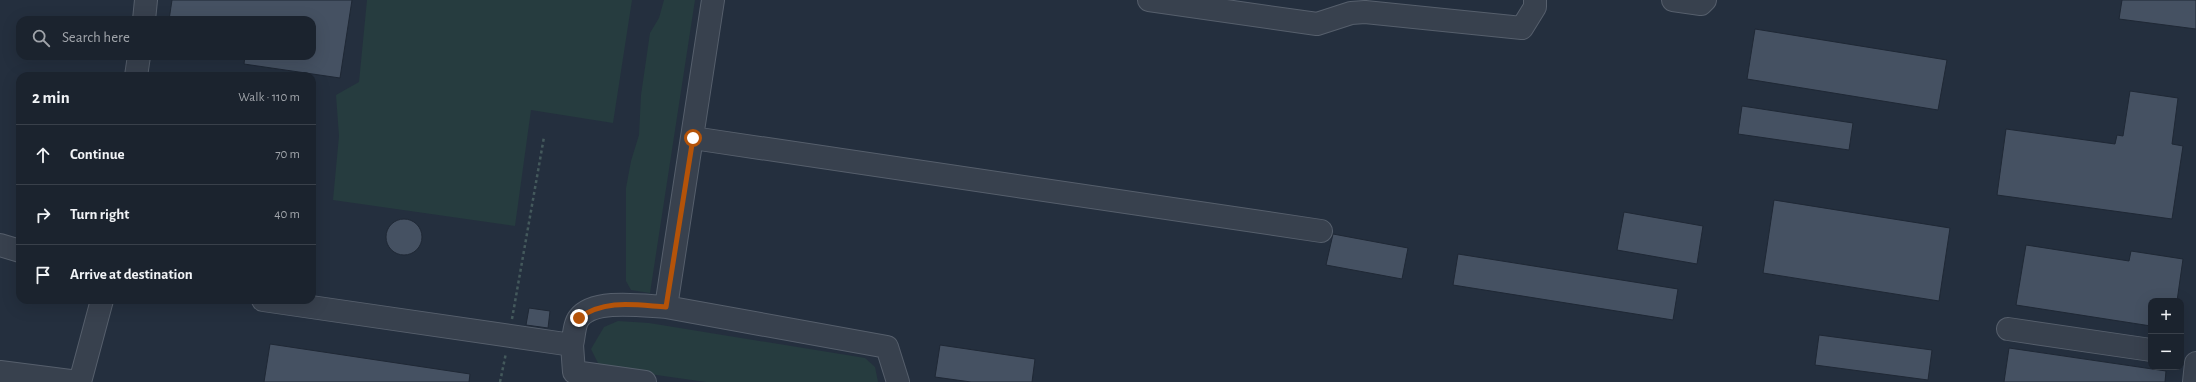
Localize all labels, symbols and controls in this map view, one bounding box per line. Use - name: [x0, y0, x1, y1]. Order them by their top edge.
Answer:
- search box: [16, 16, 316, 60]
- icon: search: [30, 27, 52, 49]
- text: Search here: [62, 30, 130, 45]
- text: 2 min: [32, 89, 70, 106]
- text: Walk · 110 m: [238, 91, 300, 104]
- route start: [684, 129, 702, 147]
- icon: ahead: [32, 144, 54, 166]
- text: Continue: [70, 147, 125, 162]
- text: 70 m: [275, 148, 300, 161]
- icon: right: [32, 204, 54, 226]
- text: Turn right: [70, 207, 129, 222]
- text: 40 m: [274, 208, 300, 221]
- icon: arrive: [32, 264, 54, 286]
- text: Arrive at destination: [70, 267, 193, 282]
- map controls: [2148, 298, 2184, 370]
- button: +: [2148, 298, 2184, 334]
- route end: [570, 309, 588, 327]
- button: −: [2148, 334, 2184, 370]

